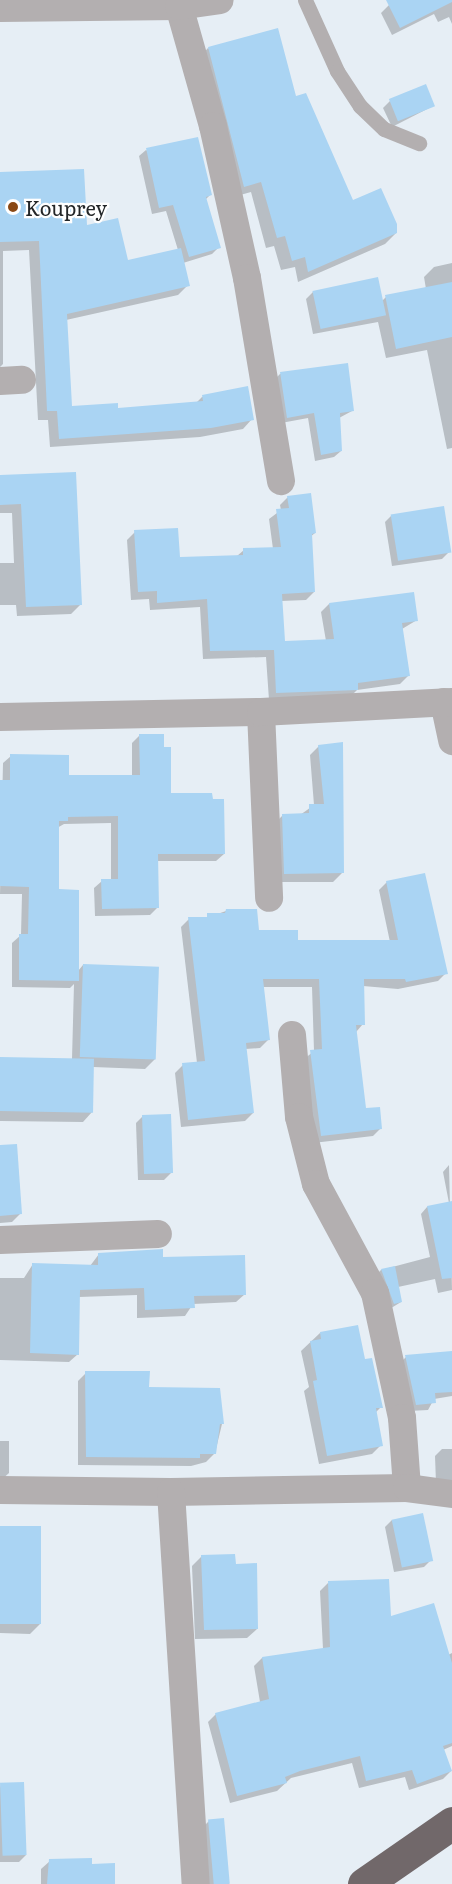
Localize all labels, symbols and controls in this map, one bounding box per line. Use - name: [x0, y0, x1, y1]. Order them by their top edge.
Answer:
- place label: Kouprey: [25, 195, 107, 219]
- marker: Kouprey: [6, 200, 20, 214]

